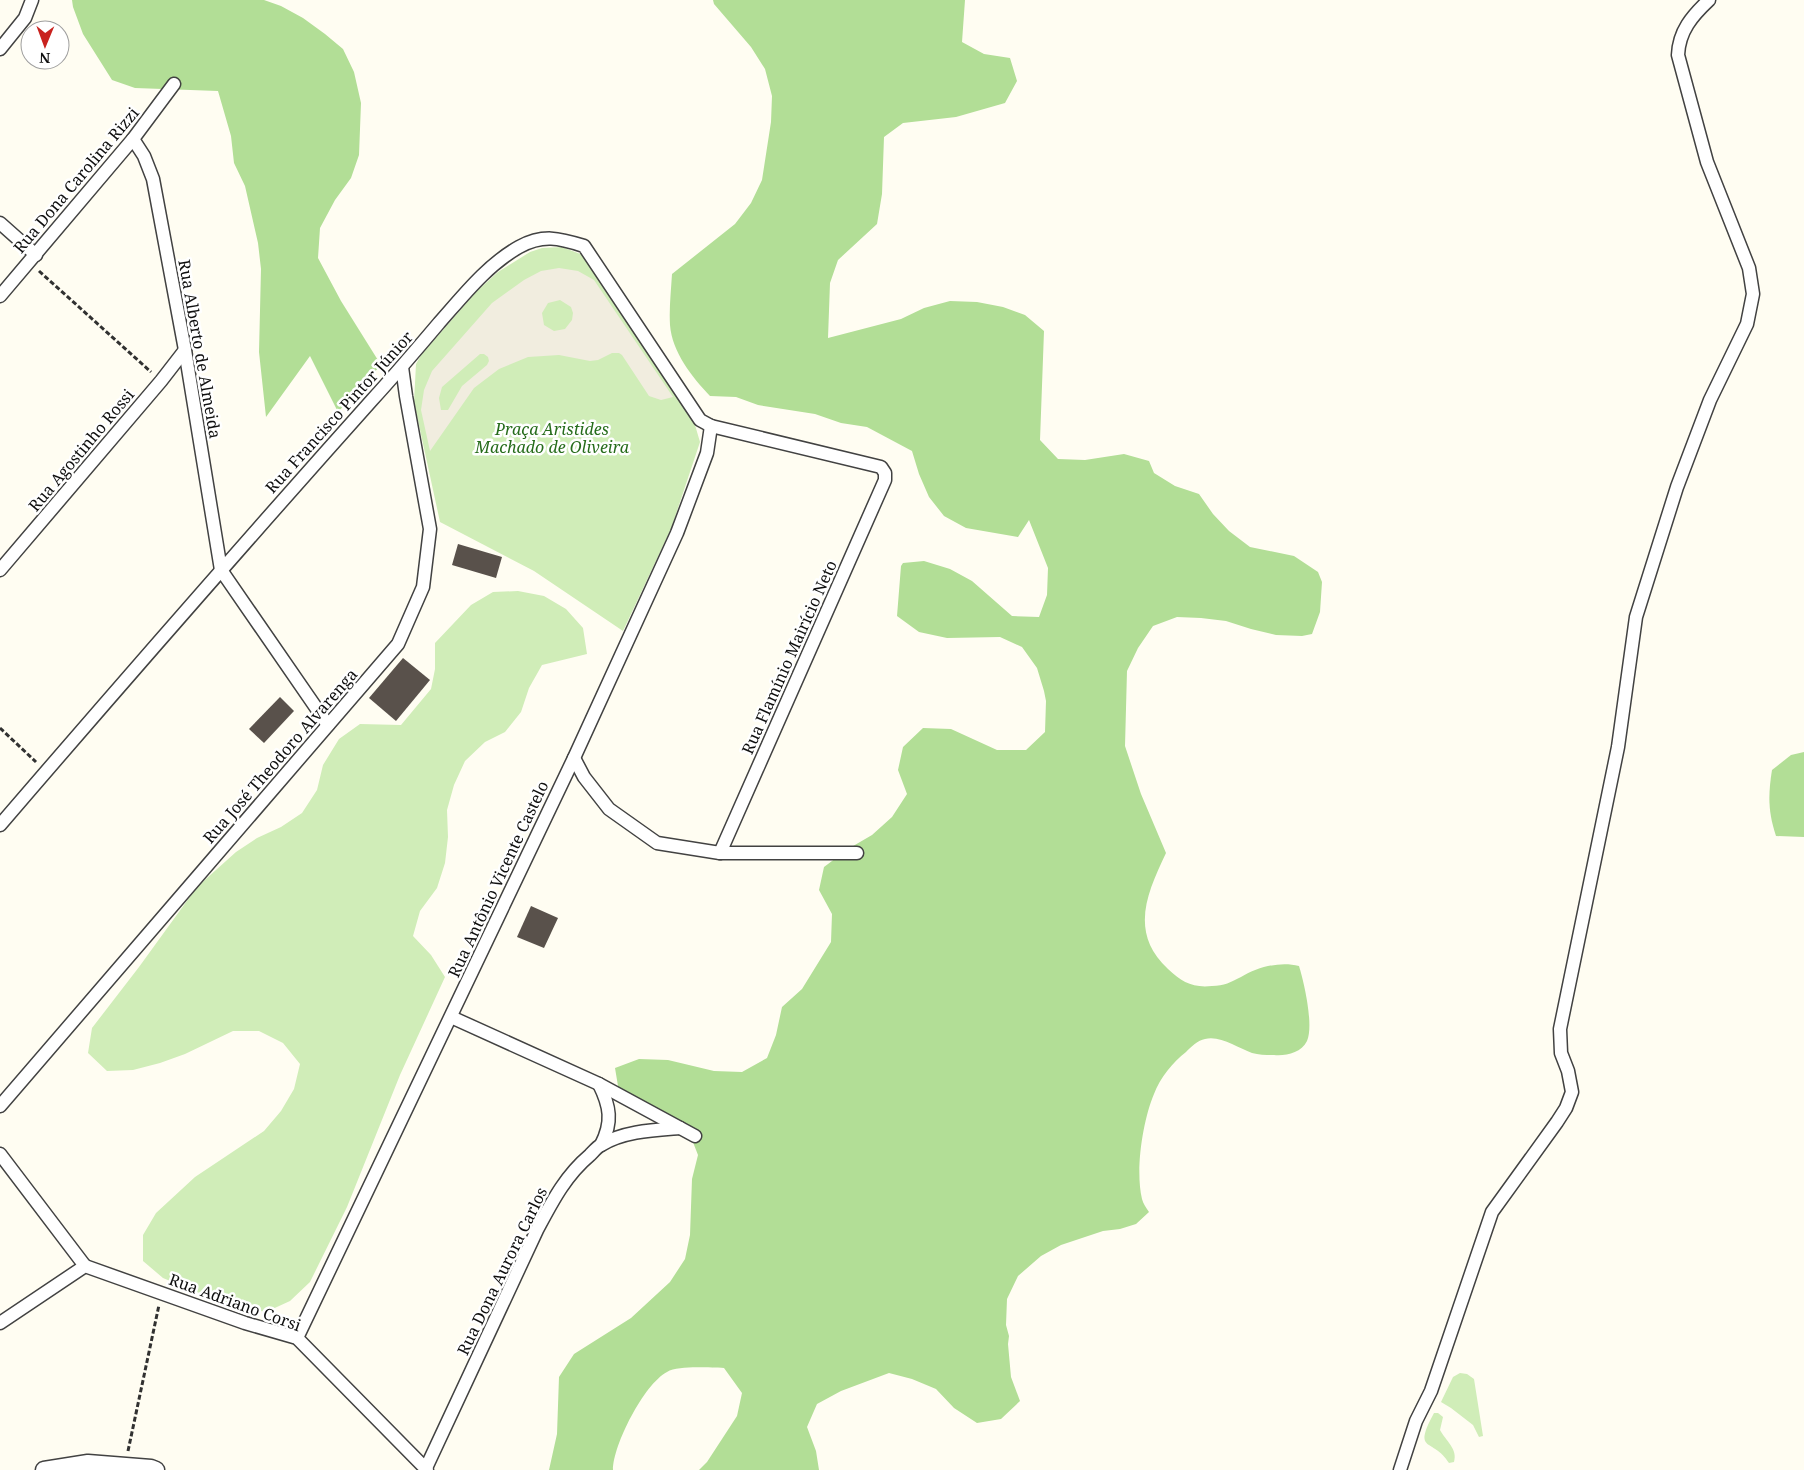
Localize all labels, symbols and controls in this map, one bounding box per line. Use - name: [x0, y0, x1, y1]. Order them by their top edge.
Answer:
- north arrow: [20, 20, 70, 70]
- text: N: [39, 49, 50, 68]
- street label: Rua Dona Carolina Rizzi: [8, 102, 144, 258]
- street label: Rua Alberto de Almeida: [173, 258, 227, 440]
- street label: Rua Francisco Pintor Júnior: [260, 326, 418, 498]
- street label: Rua Agostinho Rossi: [23, 384, 139, 516]
- park label: Praça Aristides Machado de Oliveira: [474, 418, 630, 458]
- street label: Rua Flamínio Mairício Neto: [736, 557, 842, 757]
- street label: Rua José Theodoro Alvarenga: [198, 664, 362, 848]
- street label: Rua Antônio Vicente Castelo: [443, 777, 553, 981]
- street label: Rua Dona Aurora Carlos: [452, 1183, 552, 1359]
- street label: Rua Adriano Corsi: [166, 1268, 304, 1336]

